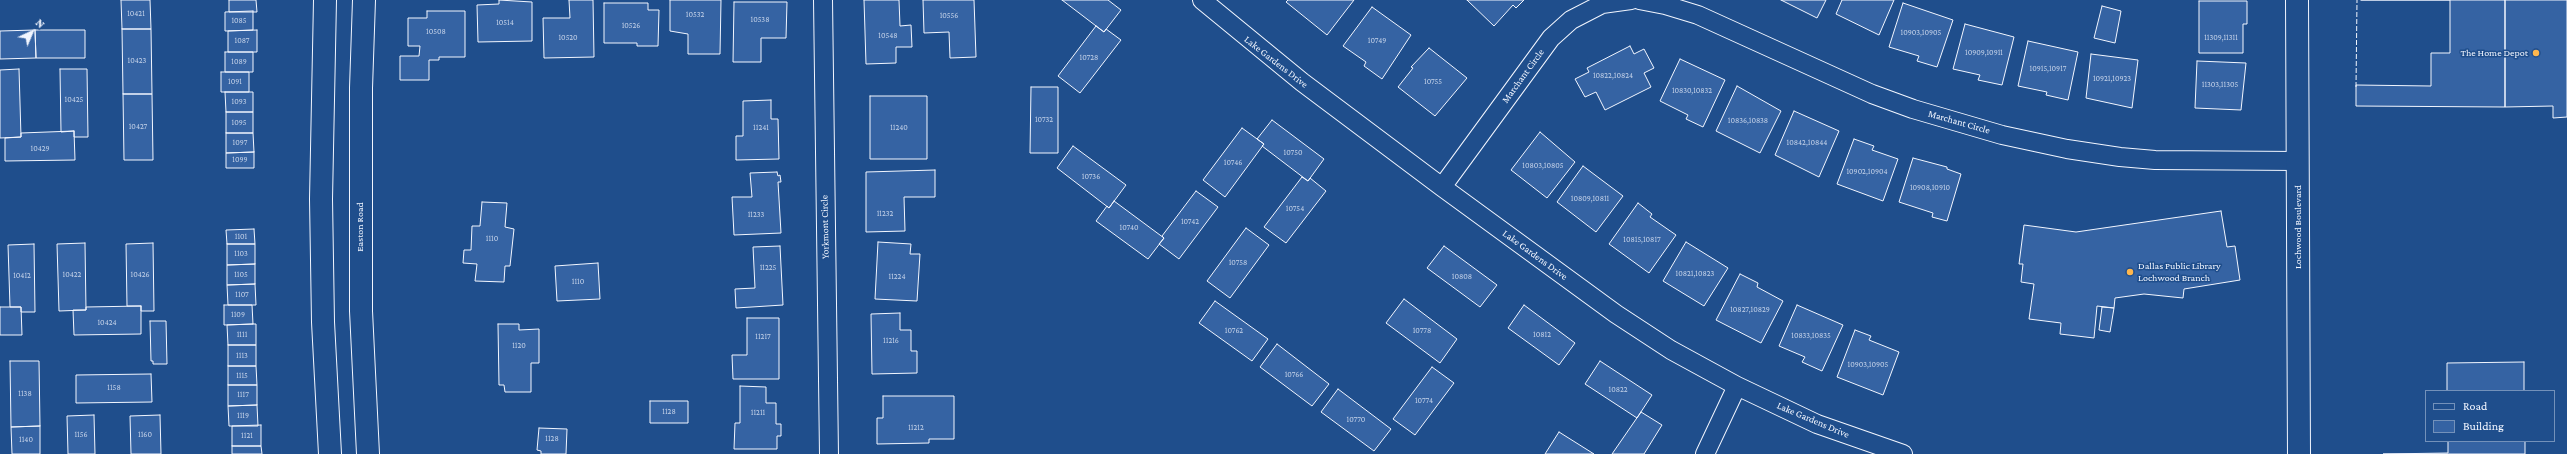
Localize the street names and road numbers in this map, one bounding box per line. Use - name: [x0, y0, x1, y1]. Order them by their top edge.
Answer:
- street label: Lake Gardens Drive: [1242, 33, 1310, 91]
- street label: Marchant Circle: [1499, 47, 1547, 105]
- street label: Marchant Circle: [1927, 107, 1991, 137]
- street label: Lochwood Boulevard: [2292, 185, 2304, 269]
- street label: Yorkmont Circle: [818, 195, 832, 259]
- street label: Easton Road: [354, 202, 366, 252]
- street label: Lake Gardens Drive: [1500, 227, 1570, 283]
- street label: Lake Gardens Drive: [1775, 399, 1851, 441]

